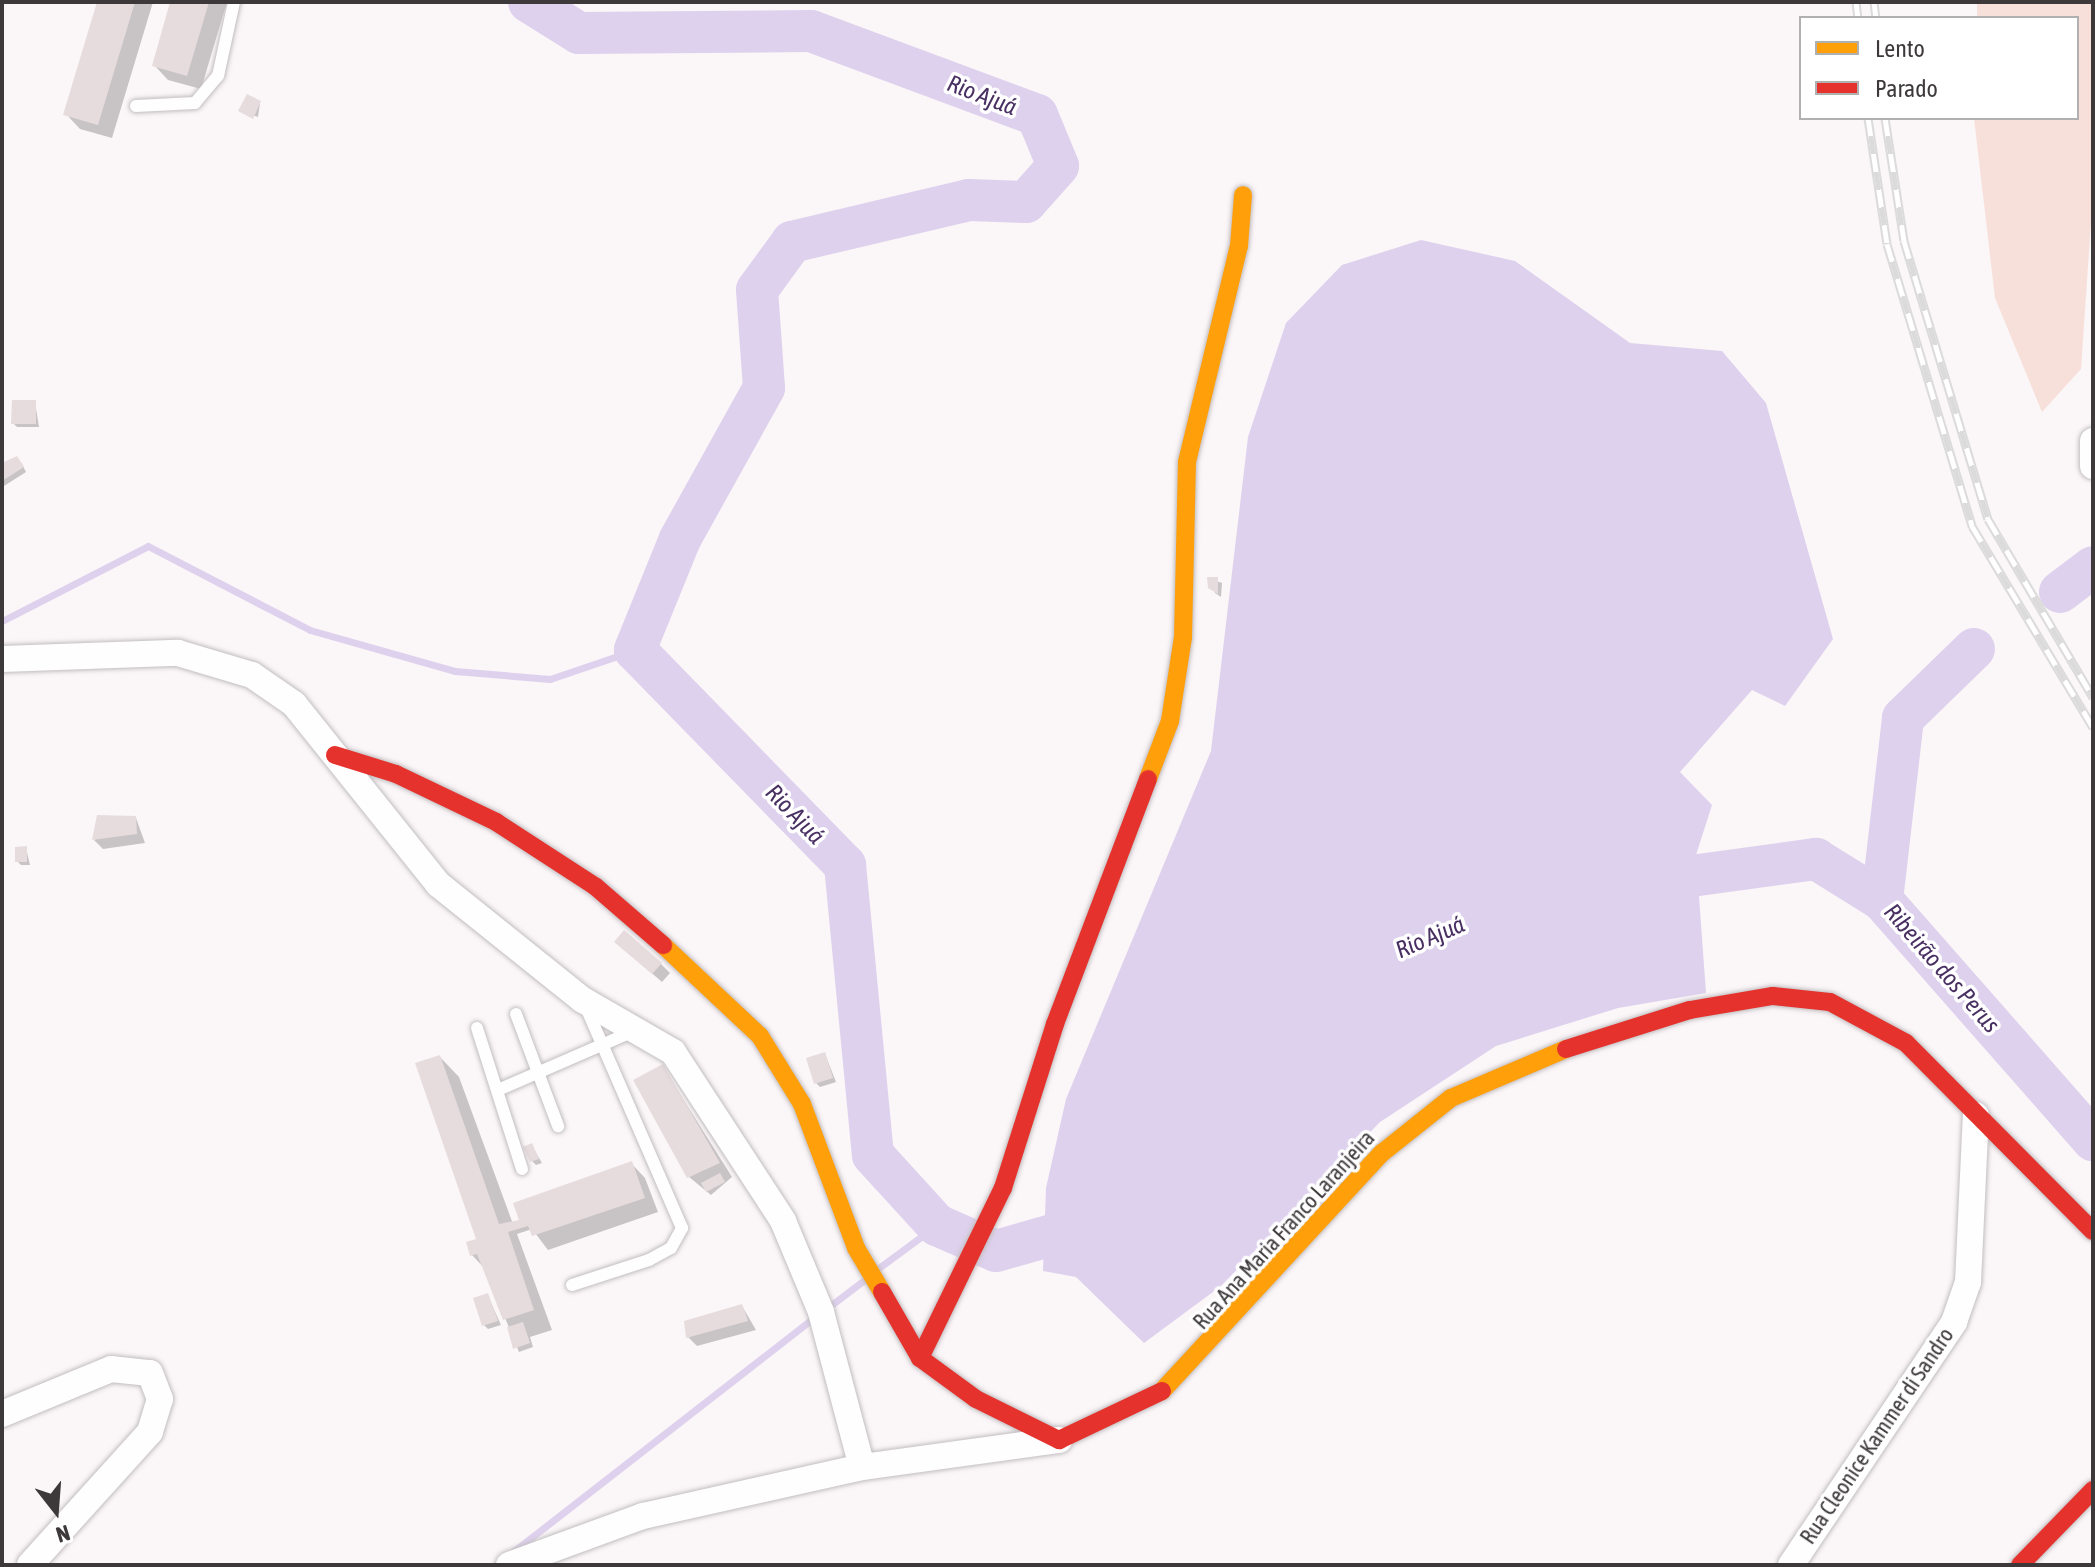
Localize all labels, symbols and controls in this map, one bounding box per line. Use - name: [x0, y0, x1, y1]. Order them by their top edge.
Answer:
- legend: [1799, 16, 2079, 120]
- text: Lento: [1875, 35, 1925, 62]
- water label: Rio Ajuá: [943, 69, 1021, 121]
- text: Parado: [1875, 75, 1938, 102]
- water label: Rio Ajuá: [760, 778, 830, 850]
- water label: Ribeirão dos Perus: [1878, 898, 2006, 1038]
- water label: Rio Ajuá: [1391, 910, 1469, 964]
- street label: Rua Ana Maria Franco Laranjeira: [1188, 1125, 1380, 1335]
- street label: Rua Cleonice Kammer di Sandro: [1795, 1323, 1959, 1549]
- north arrow: [16, 1471, 96, 1551]
- text: N: [53, 1520, 73, 1548]

